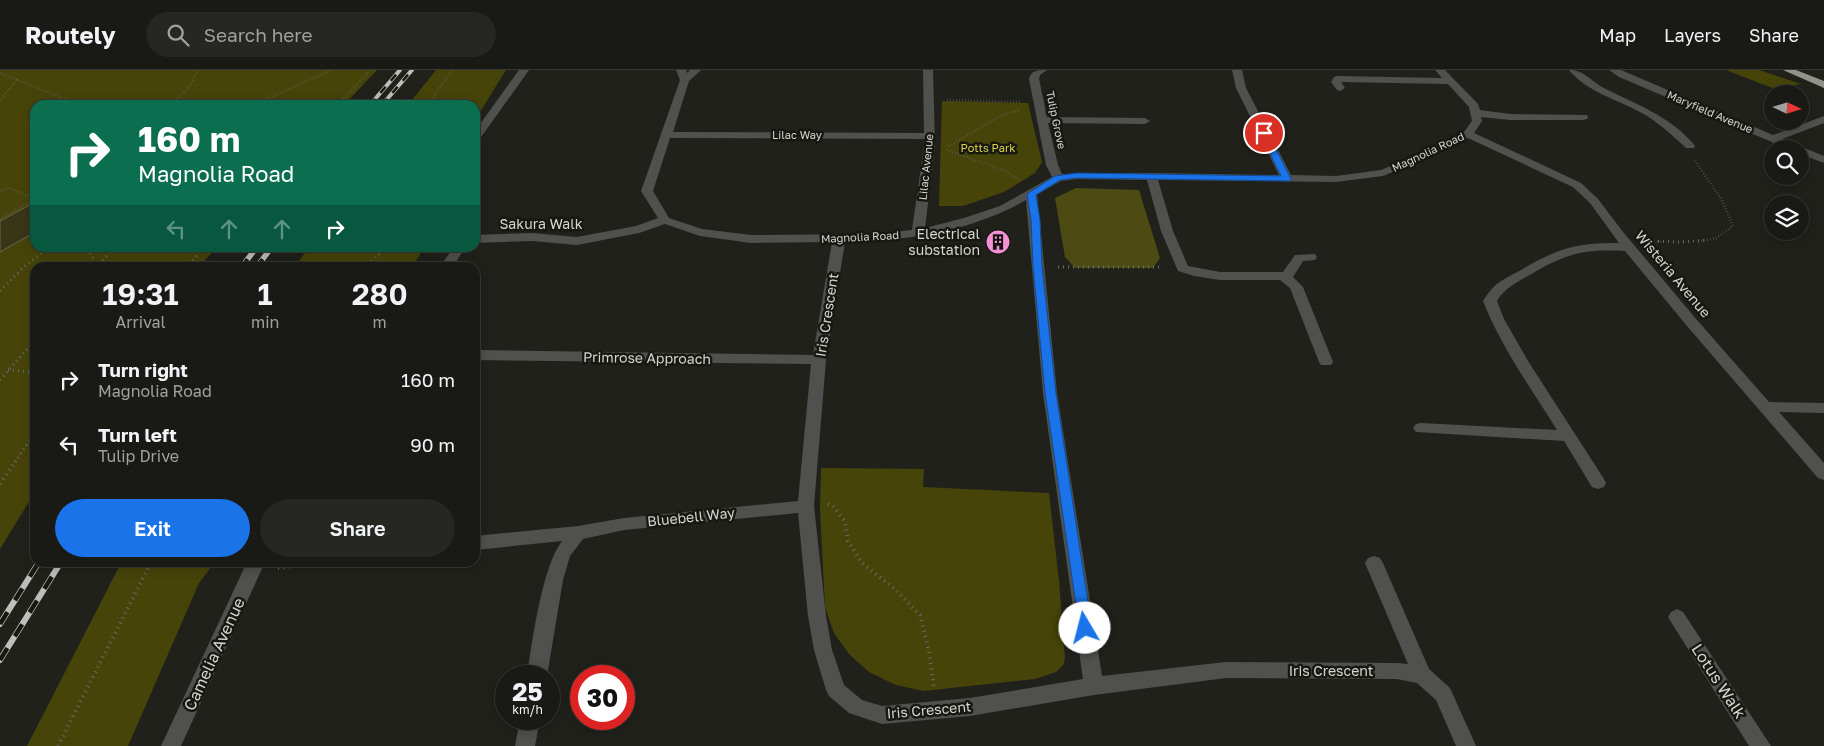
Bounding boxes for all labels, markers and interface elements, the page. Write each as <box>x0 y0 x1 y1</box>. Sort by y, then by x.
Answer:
search box <box>146 12 496 57</box>
text: Routely <box>25 20 116 49</box>
icon: search <box>164 21 192 49</box>
text: Search here <box>204 23 313 46</box>
text: Map <box>1599 24 1636 46</box>
text: Layers <box>1664 24 1721 46</box>
text: Share <box>1749 24 1799 46</box>
north arrow <box>1764 85 1809 130</box>
map controls <box>1764 85 1809 240</box>
street label: Maryfield Avenue <box>1665 88 1755 135</box>
street label: Tulip Grove <box>1044 90 1069 150</box>
pin <box>1243 112 1285 154</box>
text: 160 m <box>138 118 240 160</box>
icon: arrive <box>1250 119 1278 147</box>
icon: right <box>55 120 120 185</box>
street label: Lilac Way <box>772 128 822 141</box>
street label: Magnolia Road <box>1390 129 1466 174</box>
street label: Lilac Avenue <box>916 133 935 201</box>
button: search <box>1764 140 1809 185</box>
park label: Potts Park <box>961 141 1015 154</box>
text: Magnolia Road <box>138 160 294 187</box>
button: layers <box>1764 195 1809 240</box>
icon: left <box>162 215 190 243</box>
icon: ahead <box>215 215 243 243</box>
icon: ahead <box>268 215 296 243</box>
icon: right <box>321 215 349 243</box>
street label: Sakura Walk <box>499 215 583 232</box>
place label: Electrical substation <box>908 225 980 258</box>
street label: Wisteria Avenue <box>1632 227 1715 321</box>
street label: Magnolia Road <box>821 228 899 245</box>
building icon: Electrical substation <box>985 229 1011 255</box>
street label: Iris Crescent <box>811 272 842 358</box>
text: 19:31 <box>102 276 179 312</box>
text: 1 <box>258 276 273 312</box>
text: 280 <box>352 276 408 312</box>
text: Arrival <box>115 312 166 332</box>
text: min <box>251 312 279 332</box>
text: m <box>373 312 387 332</box>
street label: Primrose Approach <box>583 348 711 367</box>
text: Turn right <box>98 358 188 381</box>
icon: right <box>55 366 83 394</box>
text: 160 m <box>401 368 455 391</box>
text: Magnolia Road <box>98 381 212 401</box>
text: Turn left <box>98 423 177 446</box>
icon: left <box>55 431 83 459</box>
text: 90 m <box>410 433 455 456</box>
text: Tulip Drive <box>98 446 179 466</box>
button: Exit <box>55 499 250 557</box>
button: Share <box>260 499 455 557</box>
street label: Bluebell Way <box>646 503 736 530</box>
street label: Camelia Avenue <box>179 594 249 714</box>
position arrow <box>1058 601 1110 653</box>
street label: Lotus Walk <box>1687 640 1751 722</box>
street label: Iris Crescent <box>1289 662 1373 679</box>
speed limit sign: 30 <box>570 665 635 730</box>
text: 25 <box>512 676 543 707</box>
street label: Iris Crescent <box>886 697 972 722</box>
text: km/h <box>512 702 543 717</box>

